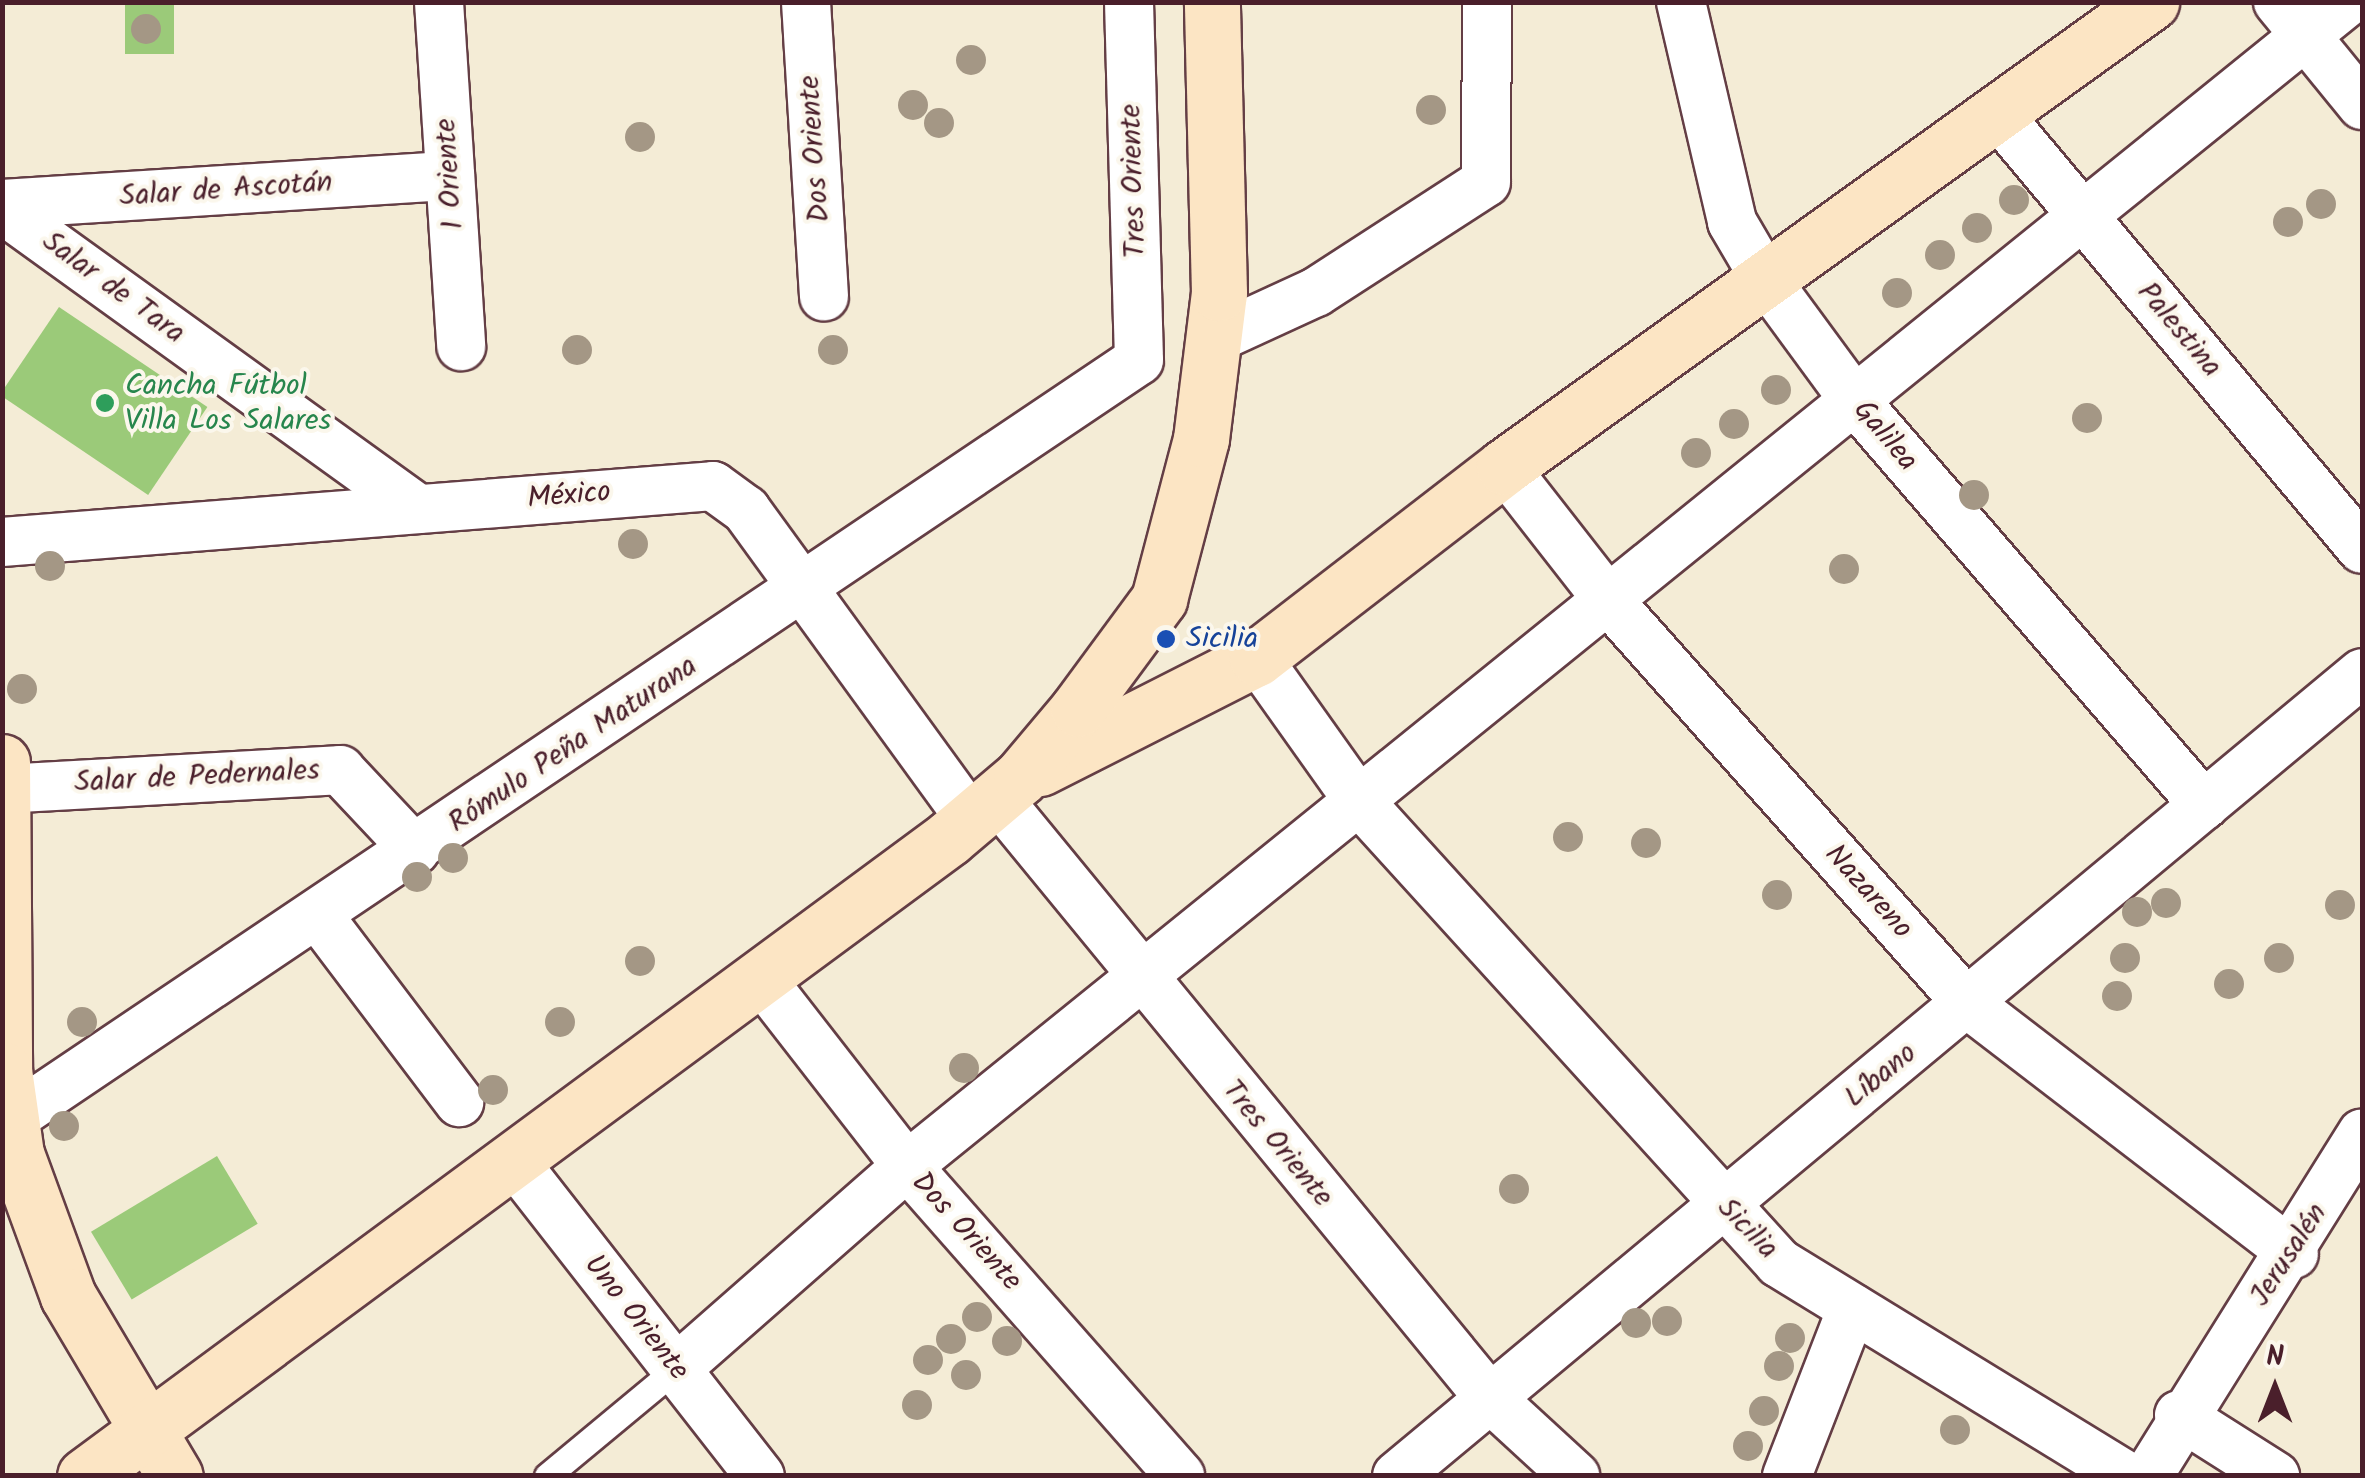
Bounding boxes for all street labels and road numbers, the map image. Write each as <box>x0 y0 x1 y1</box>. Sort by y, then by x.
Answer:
street label: Dos Oriente <box>792 74 838 224</box>
street label: Tres Oriente <box>1113 103 1155 259</box>
street label: 1 Oriente <box>428 117 472 231</box>
street label: Salar de Ascotán <box>118 165 334 215</box>
street label: Salar de Tara <box>34 224 192 352</box>
street label: Palestina <box>2129 275 2229 385</box>
street label: Galilea <box>1845 393 1925 479</box>
street label: México <box>526 474 612 518</box>
street label: Rómulo Peña Maturana <box>442 648 704 842</box>
street label: Salar de Pedernales <box>73 753 321 801</box>
street label: Nazareno <box>1816 837 1920 947</box>
street label: Líbano <box>1838 1036 1924 1116</box>
street label: Tres Oriente <box>1214 1073 1340 1215</box>
street label: Dos Oriente <box>903 1165 1029 1299</box>
street label: Sicilia <box>1709 1191 1785 1267</box>
street label: Jerusalén <box>2243 1197 2335 1313</box>
street label: Uno Oriente <box>576 1248 696 1388</box>

